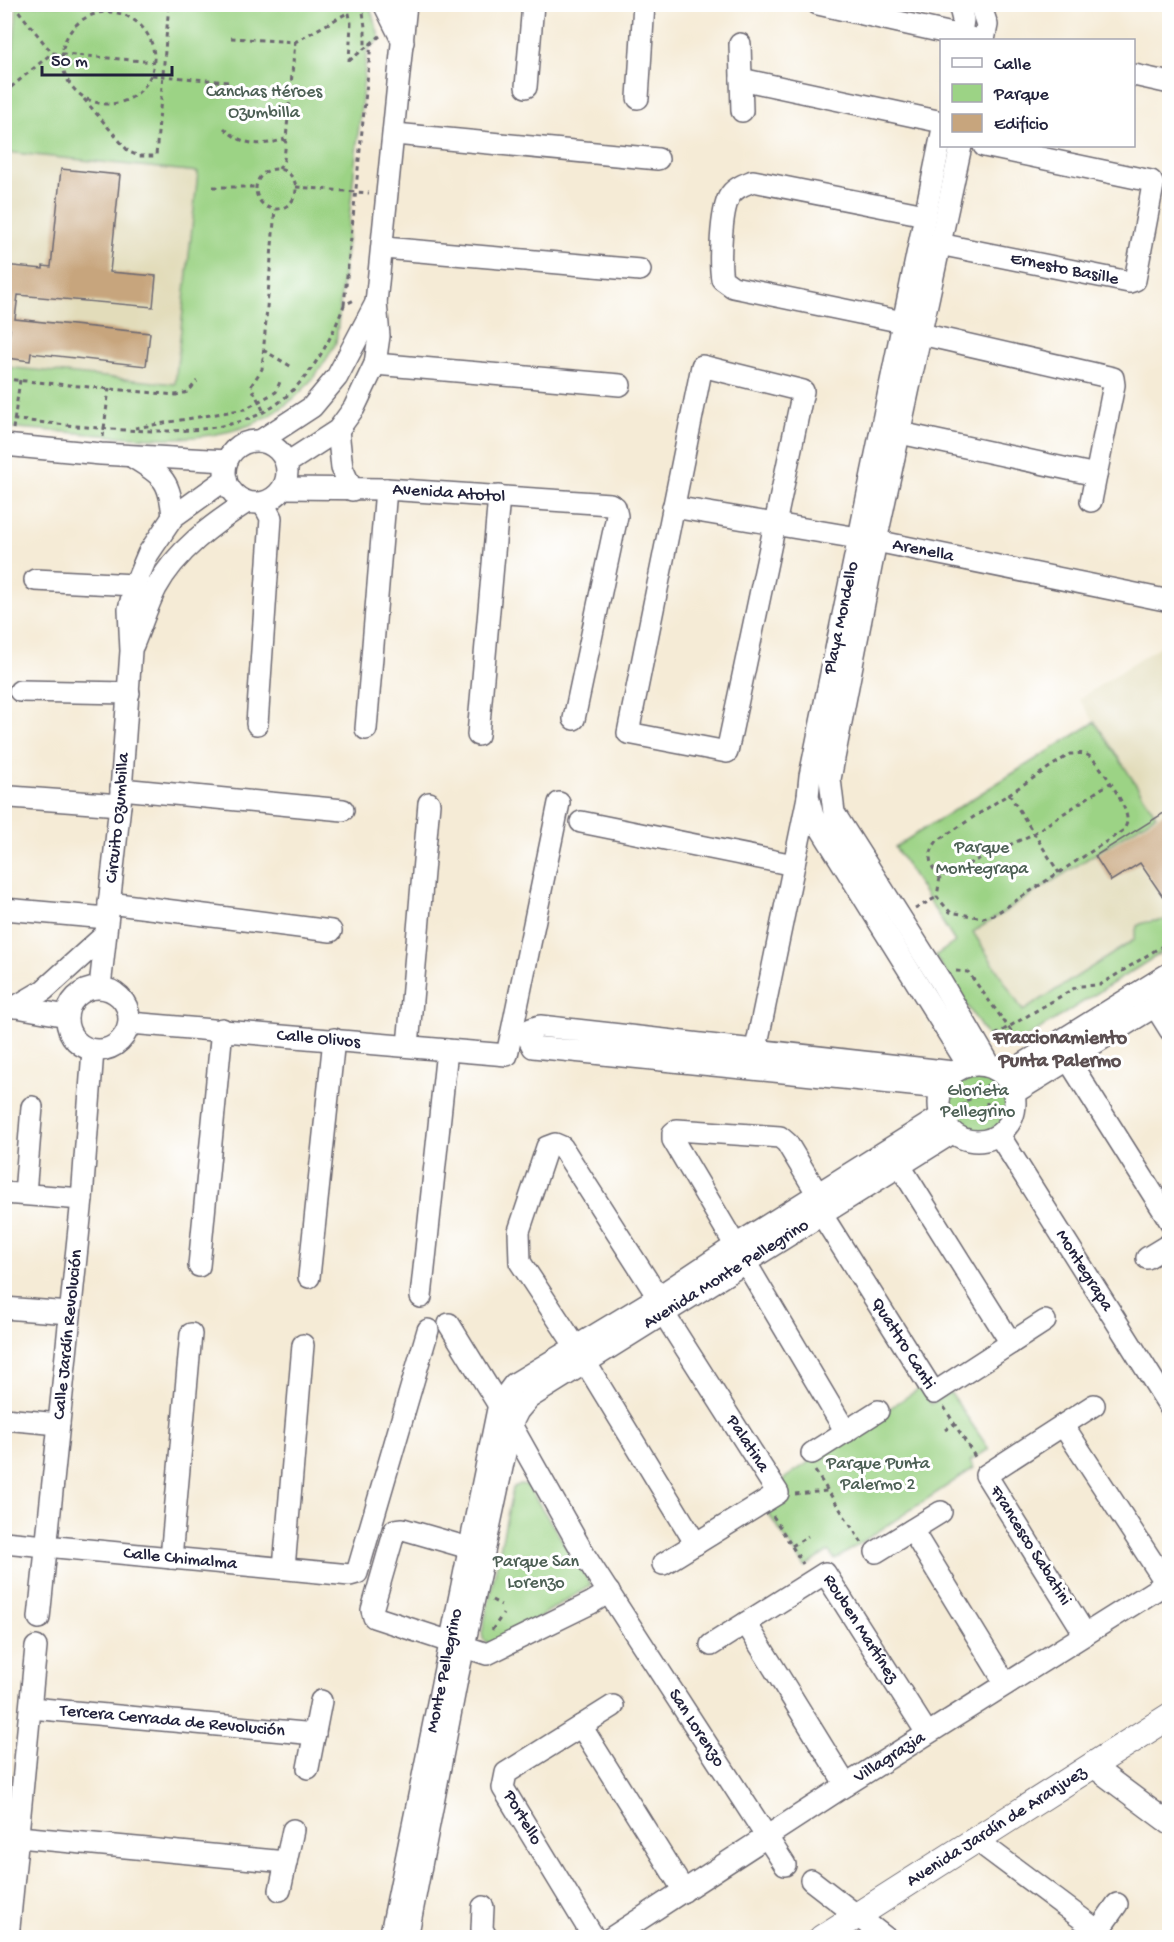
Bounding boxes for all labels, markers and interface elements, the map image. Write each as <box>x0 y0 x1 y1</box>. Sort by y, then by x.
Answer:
scale bar <box>42 39 172 77</box>
legend <box>940 39 1135 147</box>
text: 50 m <box>51 52 88 73</box>
text: Calle <box>994 55 1032 76</box>
park label: Canchas Héroes Ozumbilla <box>206 82 323 124</box>
text: Parque <box>993 85 1050 106</box>
text: Edificio <box>994 115 1048 136</box>
street label: Ernesto Basille <box>1009 248 1121 290</box>
street label: Avenida Atotol <box>392 479 506 507</box>
street label: Arenella <box>891 534 957 567</box>
street label: Playa Mondello <box>820 560 864 677</box>
street label: Circuito Ozumbilla <box>101 751 134 884</box>
park label: Parque Montegrapa <box>936 838 1029 880</box>
street label: Calle Olivos <box>276 1025 362 1053</box>
district label: Fraccionamiento Punta Palermo <box>992 1028 1128 1074</box>
park label: Glorieta Pellegrino <box>940 1081 1015 1123</box>
street label: Avenida Monte Pellegrino <box>640 1215 813 1334</box>
street label: Montegrapa <box>1051 1226 1118 1316</box>
street label: Calle Jardín Revolución <box>49 1248 87 1421</box>
street label: Quattro Canti <box>866 1294 940 1394</box>
street label: Palatina <box>720 1411 774 1477</box>
park label: Parque Punta Palermo 2 <box>825 1454 931 1496</box>
street label: Francesco Sabatini <box>984 1481 1075 1610</box>
street label: Calle Chimalma <box>122 1543 239 1575</box>
park label: Parque San Lorenzo <box>492 1552 579 1594</box>
street label: Rouben Martínez <box>818 1571 904 1688</box>
street label: Monte Pellegrino <box>422 1607 468 1734</box>
street label: San Lorenzo <box>664 1685 729 1771</box>
street label: Tercera Cerrada de Revolución <box>58 1700 286 1742</box>
street label: Villagrazia <box>849 1727 930 1788</box>
street label: Avenida Jardín de Aranjuez <box>903 1761 1091 1892</box>
street label: Portello <box>498 1786 546 1849</box>

